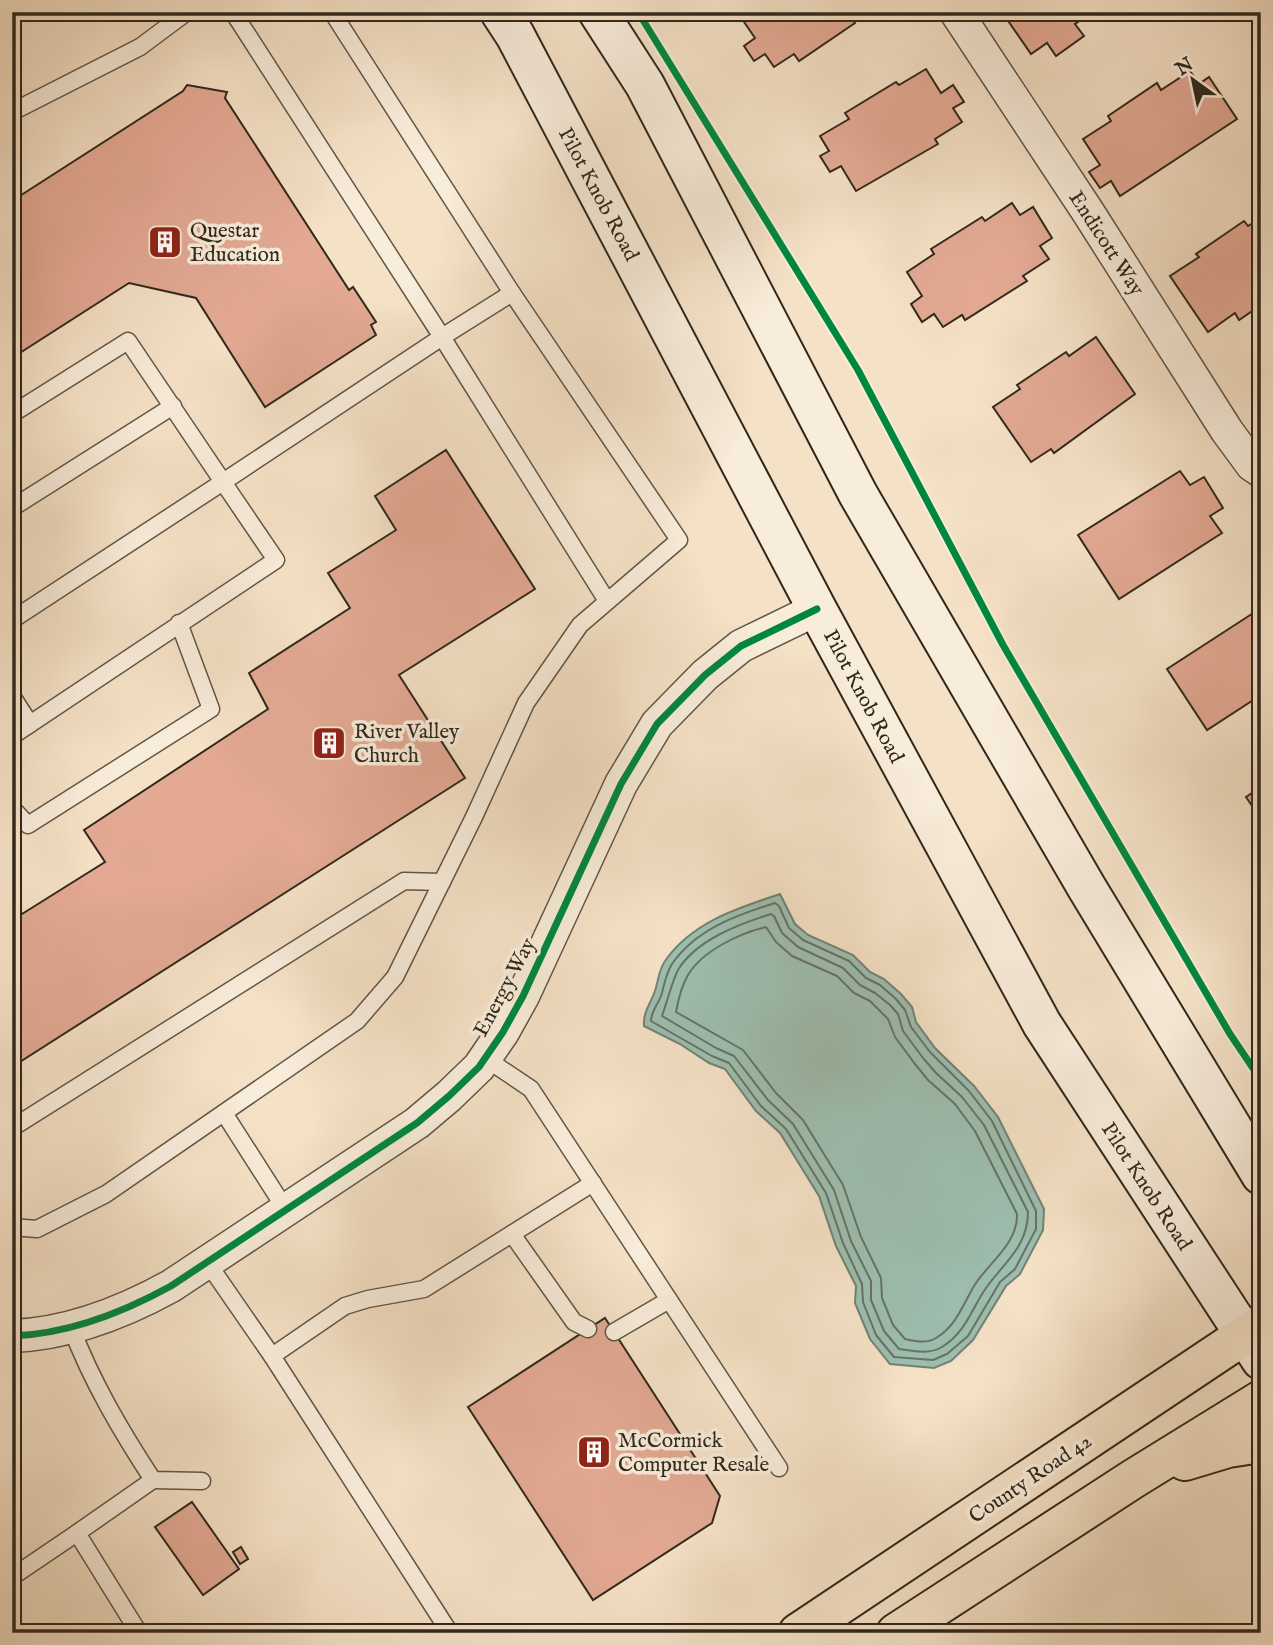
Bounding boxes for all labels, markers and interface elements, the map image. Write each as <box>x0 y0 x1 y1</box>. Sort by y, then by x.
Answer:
north arrow <box>1158 46 1228 116</box>
text: N <box>1171 53 1199 83</box>
street label: Pilot Knob Road <box>551 123 645 267</box>
street label: Endicott Way <box>1062 186 1150 302</box>
place label: Questar Education <box>190 218 280 269</box>
building icon: Questar Education <box>146 223 184 261</box>
street label: Pilot Knob Road <box>816 625 910 769</box>
place label: River Valley Church <box>354 719 460 770</box>
building icon: River Valley Church <box>310 724 348 762</box>
street label: Energy Way <box>468 933 543 1042</box>
street label: Pilot Knob Road <box>1094 1118 1198 1257</box>
place label: McCormick Computer Resale <box>618 1428 769 1479</box>
street label: County Road 42 <box>964 1428 1098 1530</box>
building icon: McCormick Computer Resale <box>575 1433 613 1471</box>

